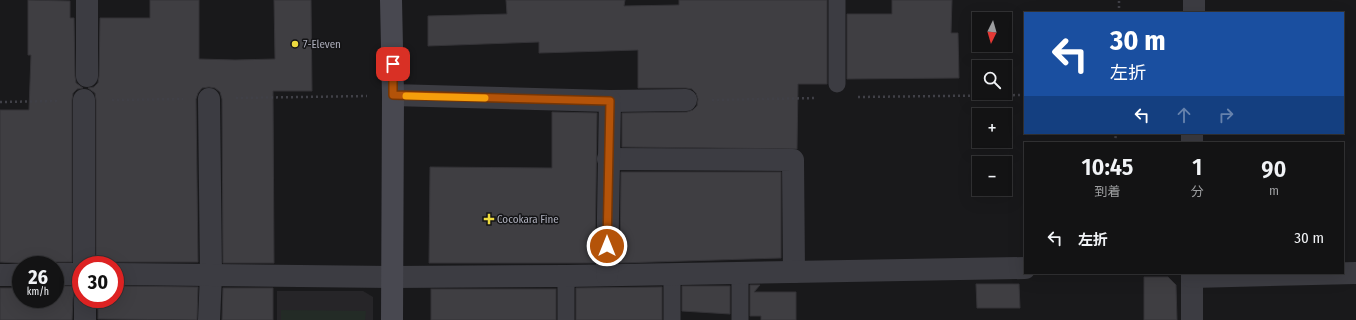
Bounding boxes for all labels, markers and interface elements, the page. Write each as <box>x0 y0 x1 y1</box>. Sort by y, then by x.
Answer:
north arrow <box>972 12 1012 52</box>
map controls <box>972 12 1012 196</box>
text: 30 m <box>1110 24 1166 57</box>
icon: left <box>1044 28 1096 80</box>
place label: 7-Eleven <box>303 38 341 51</box>
marker: 7-Eleven <box>290 39 300 49</box>
pin <box>376 47 410 81</box>
icon: arrive <box>382 53 404 75</box>
button: search <box>972 60 1012 100</box>
text: 左折 <box>1110 62 1146 84</box>
icon: left <box>1131 104 1153 126</box>
icon: ahead <box>1173 104 1195 126</box>
icon: right <box>1215 104 1237 126</box>
button: + <box>972 108 1012 148</box>
text: 10:45 <box>1082 153 1133 181</box>
text: 1 <box>1192 153 1202 181</box>
text: 90 <box>1261 155 1286 183</box>
button: − <box>972 156 1012 196</box>
text: m <box>1269 183 1279 198</box>
text: 到着 <box>1094 184 1120 199</box>
text: 分 <box>1191 184 1204 199</box>
place label: Cocokara Fine <box>497 213 559 226</box>
marker: Cocokara Fine <box>484 214 494 224</box>
position arrow <box>586 225 628 267</box>
icon: left <box>1044 227 1066 249</box>
text: 30 m <box>1294 229 1324 247</box>
text: 左折 <box>1078 231 1108 249</box>
speed limit sign: 30 <box>72 256 124 308</box>
text: 26 <box>28 265 48 289</box>
text: km/h <box>27 286 49 298</box>

